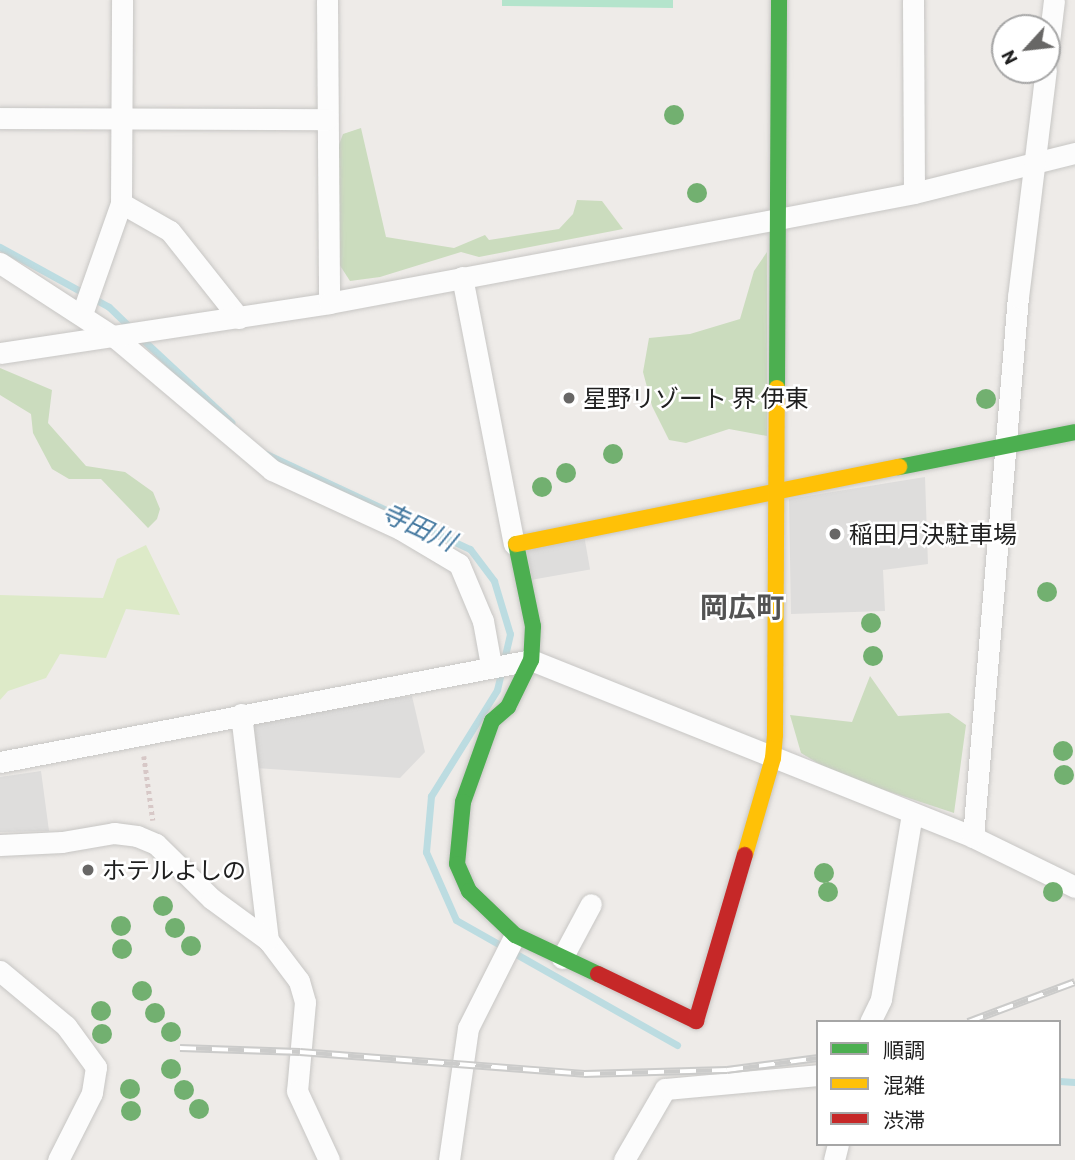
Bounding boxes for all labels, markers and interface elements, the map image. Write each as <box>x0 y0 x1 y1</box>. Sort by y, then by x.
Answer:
north arrow <box>991 14 1061 84</box>
text: N <box>996 47 1022 69</box>
place label: 星野リゾート 界 伊東 <box>583 384 809 412</box>
marker: 星野リゾート 界 伊東 <box>561 390 577 406</box>
water label: 寺田川 <box>377 495 461 557</box>
place label: 稲田月決駐車場 <box>849 520 1017 548</box>
marker: 稲田月決駐車場 <box>827 526 843 542</box>
district label: 岡広町 <box>700 589 784 623</box>
place label: ホテルよしの <box>102 856 246 884</box>
marker: ホテルよしの <box>80 862 96 878</box>
legend <box>816 1020 1061 1146</box>
text: 順調 <box>883 1037 925 1062</box>
text: 混雑 <box>883 1072 925 1097</box>
text: 渋滞 <box>883 1107 925 1132</box>

